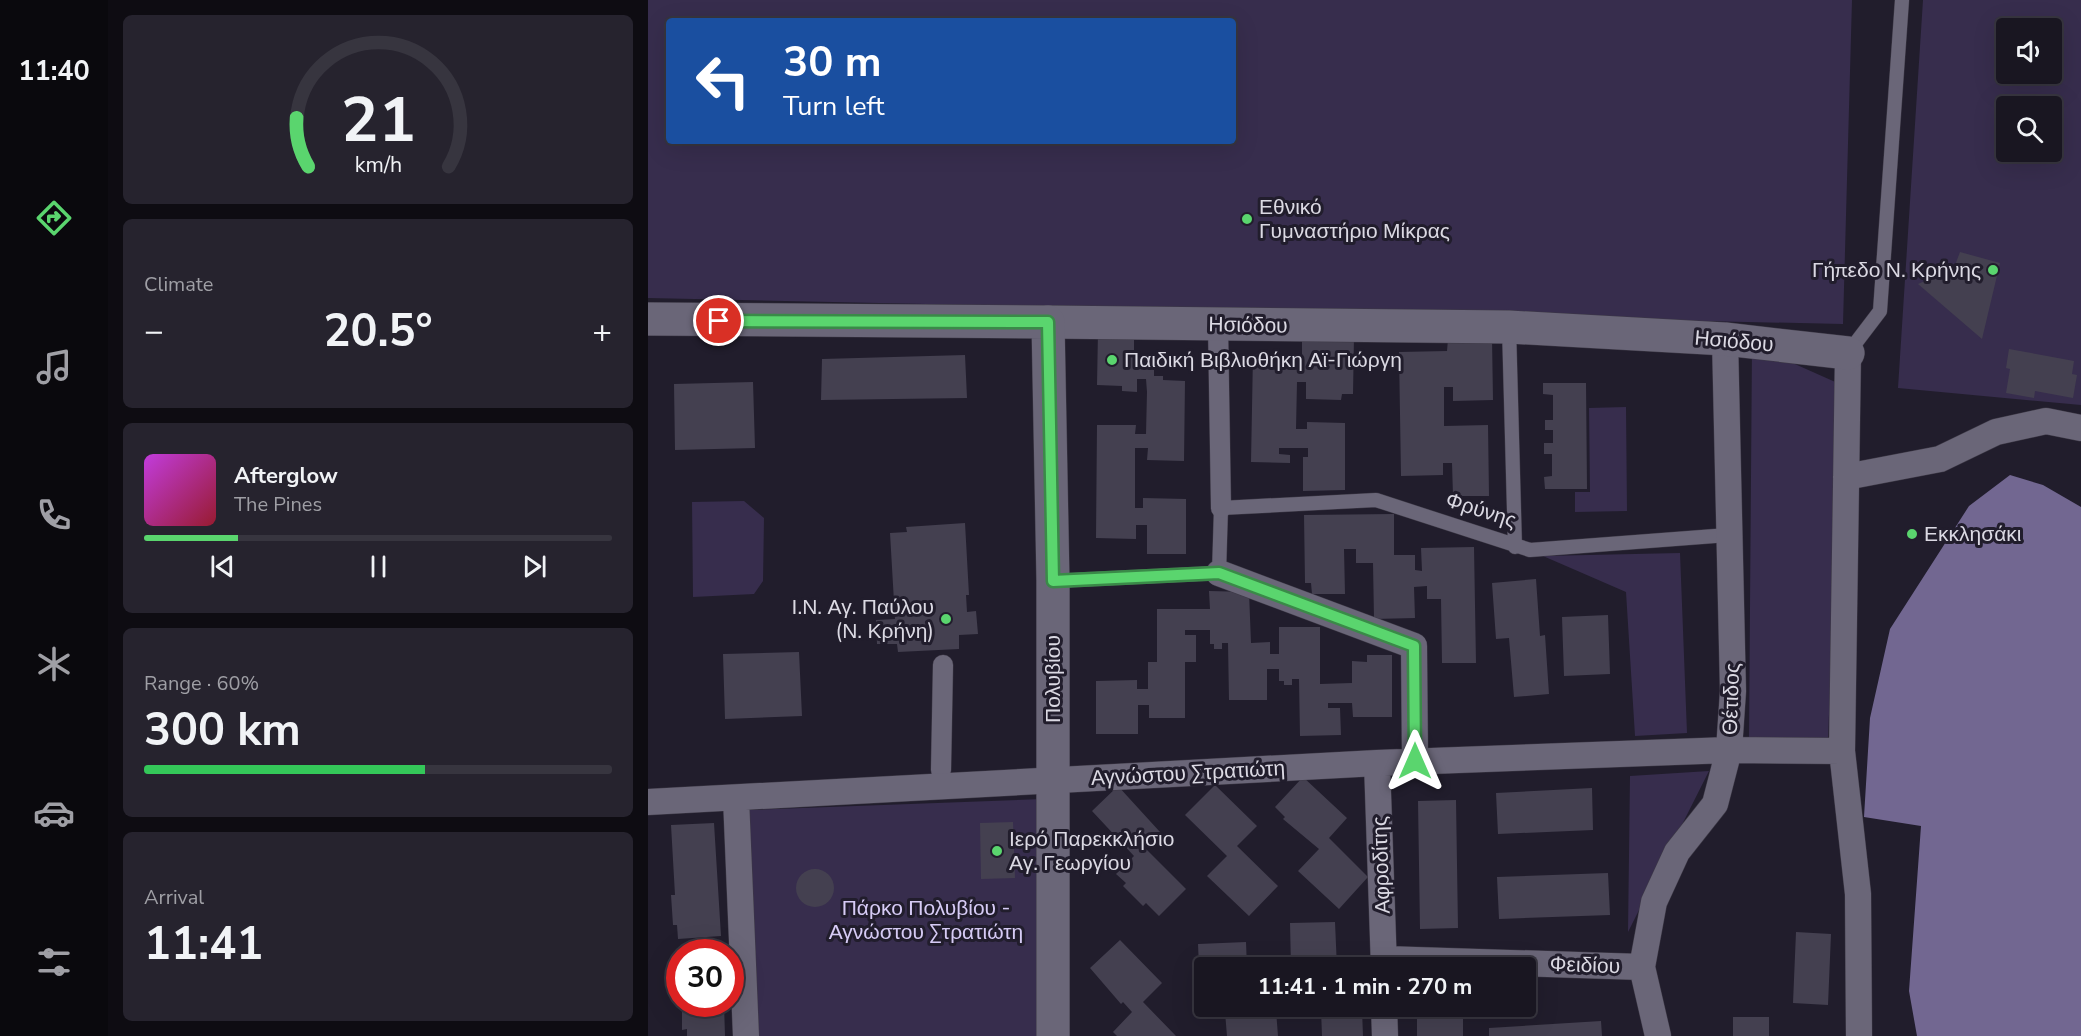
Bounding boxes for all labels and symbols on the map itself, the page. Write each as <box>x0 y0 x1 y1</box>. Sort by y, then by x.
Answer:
place label: Εθνικό Γυμναστήριο Μίκρας <box>1259 193 1450 245</box>
marker: Εθνικό Γυμναστήριο Μίκρας <box>1240 212 1254 226</box>
place label: Γήπεδο Ν. Κρήνης <box>1812 256 1981 284</box>
marker: Γήπεδο Ν. Κρήνης <box>1986 263 2000 277</box>
pin <box>693 295 744 346</box>
street label: Ησιόδου <box>1208 310 1288 340</box>
street label: Ησιόδου <box>1693 324 1775 358</box>
place label: Παιδική Βιβλιοθήκη Αϊ-Γιώργη <box>1124 346 1402 374</box>
marker: Παιδική Βιβλιοθήκη Αϊ-Γιώργη <box>1105 353 1119 367</box>
street label: Φρύνης <box>1442 485 1520 535</box>
place label: Εκκλησάκι <box>1924 520 2022 548</box>
marker: Εκκλησάκι <box>1905 527 1919 541</box>
place label: Ι.Ν. Αγ. Παύλου (Ν. Κρήνη) <box>792 593 934 645</box>
marker: Ι.Ν. Αγ. Παύλου (Ν. Κρήνη) <box>939 612 953 626</box>
street label: Πολυβίου <box>1039 635 1067 723</box>
street label: Θέτιδος <box>1716 662 1746 736</box>
position arrow <box>1383 729 1447 793</box>
street label: Αγνώστου Στρατιώτη <box>1090 754 1286 792</box>
street label: Αφροδίτης <box>1365 816 1397 914</box>
place label: Ιερό Παρεκκλήσιο Αγ. Γεωργίου <box>1009 825 1174 877</box>
marker: Ιερό Παρεκκλήσιο Αγ. Γεωργίου <box>990 844 1004 858</box>
park label: Πάρκο Πολυβίου - Αγνώστου Στρατιώτη <box>829 894 1023 946</box>
speed limit sign: 30 <box>666 939 744 1017</box>
street label: Φειδίου <box>1549 950 1621 980</box>

